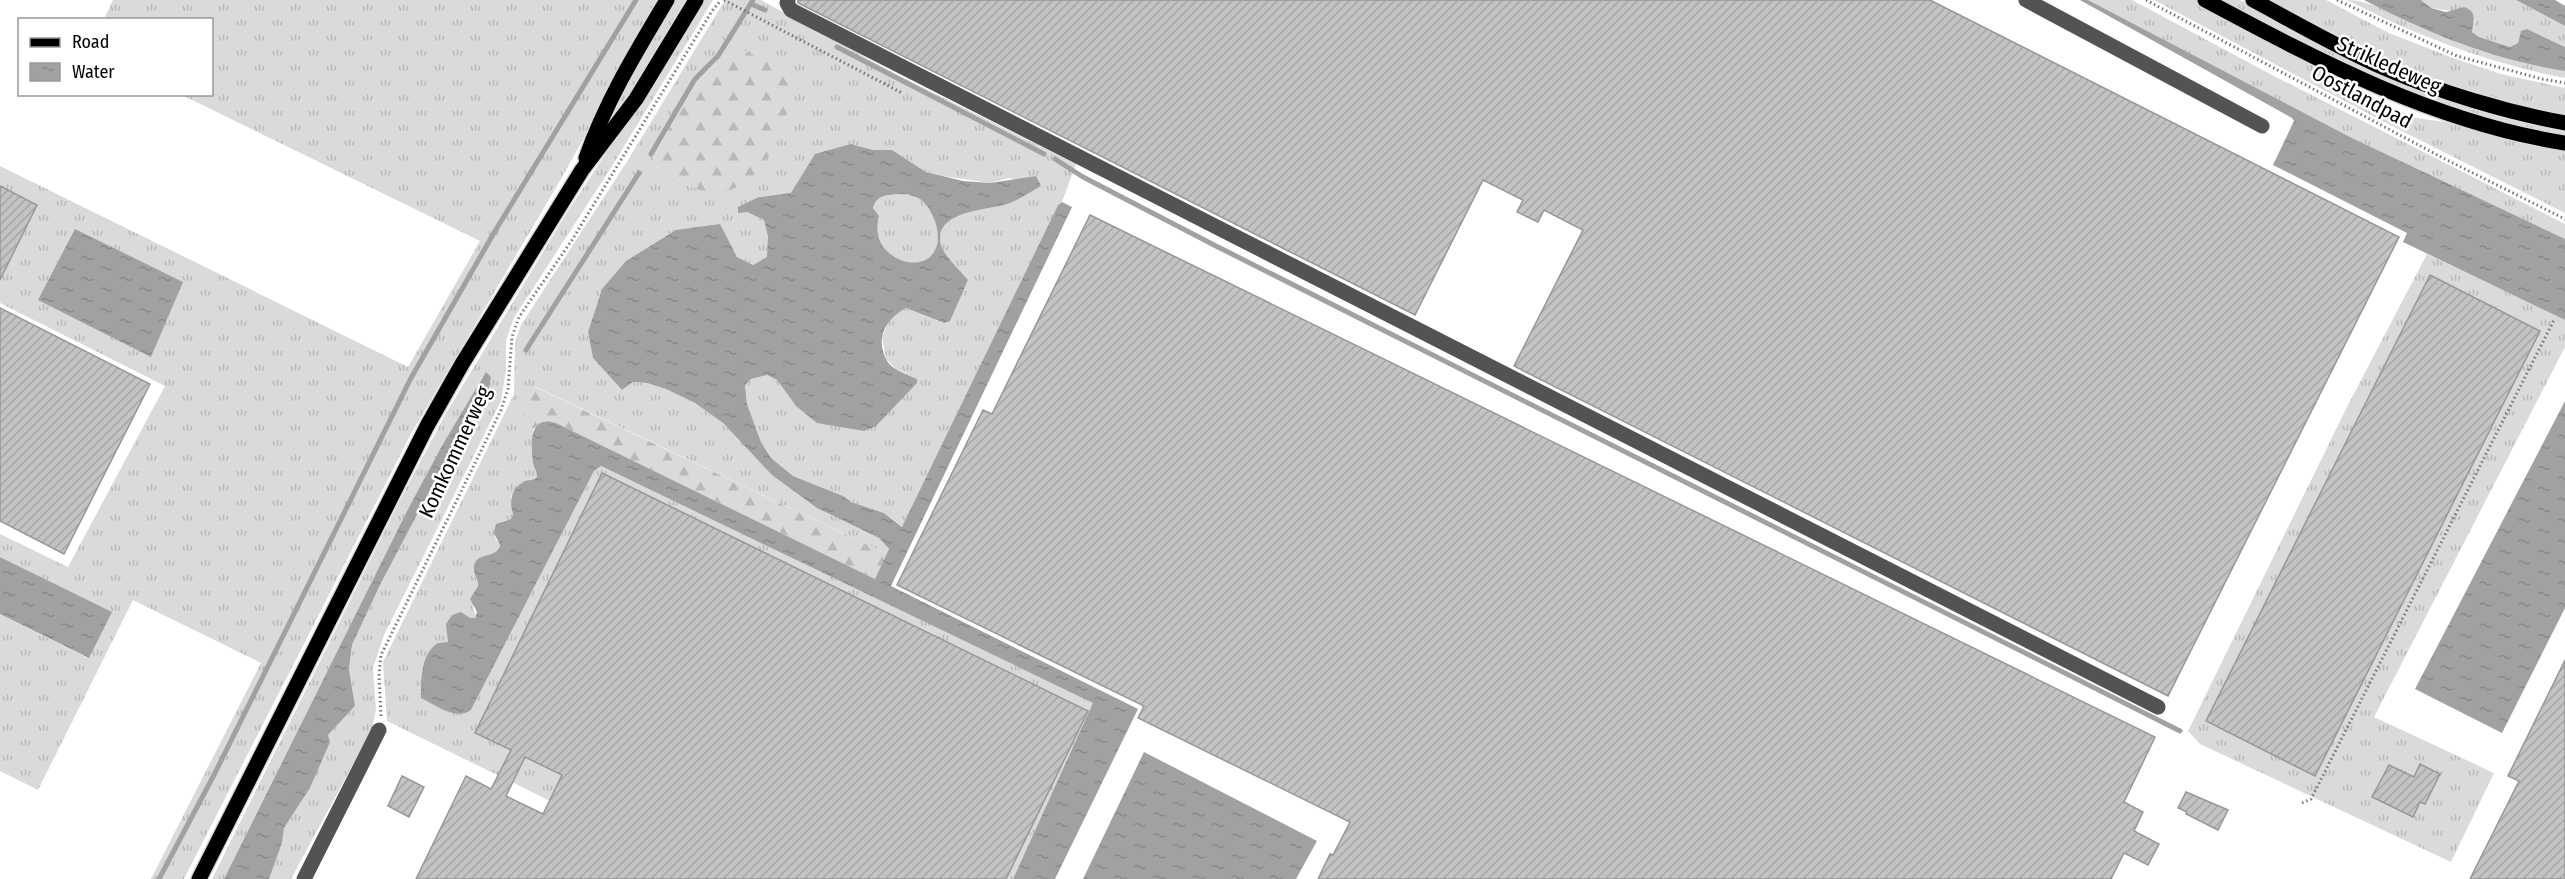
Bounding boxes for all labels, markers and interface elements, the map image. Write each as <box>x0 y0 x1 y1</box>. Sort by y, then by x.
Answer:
legend <box>18 18 213 96</box>
text: Road <box>72 31 109 53</box>
street label: Strikledeweg <box>2333 31 2445 100</box>
street label: Oostlandpad <box>2307 60 2417 134</box>
text: Water <box>72 61 115 83</box>
street label: Komkommerweg <box>413 382 497 522</box>

